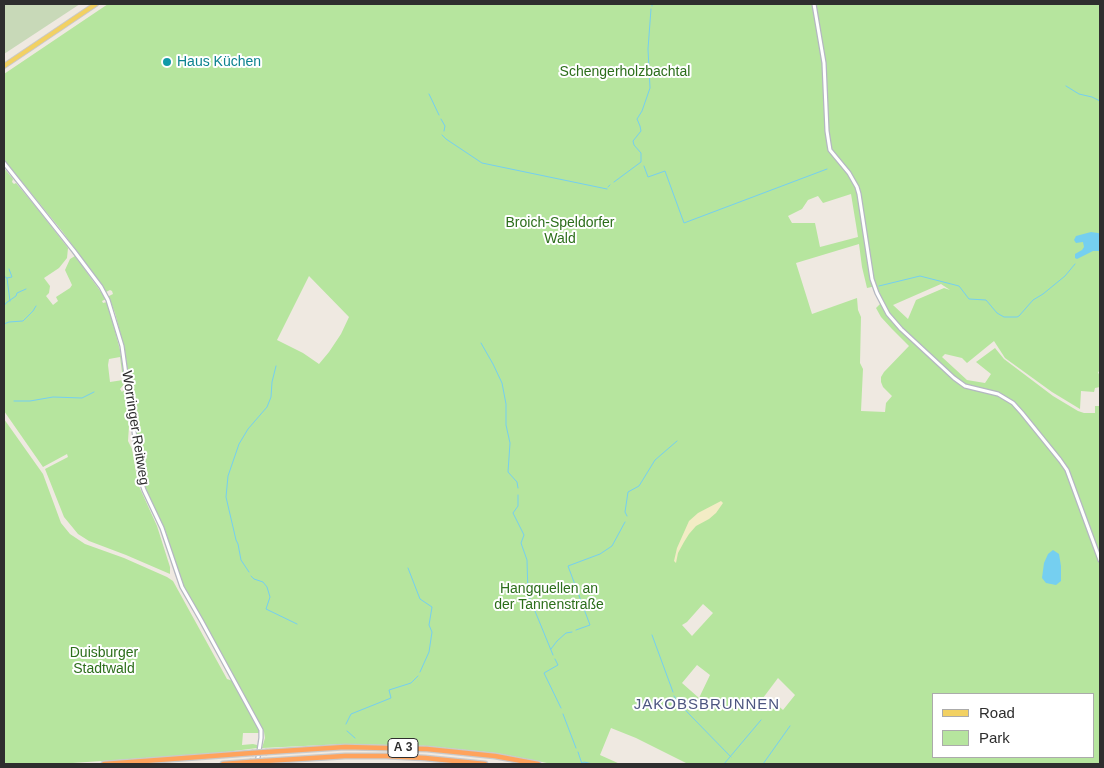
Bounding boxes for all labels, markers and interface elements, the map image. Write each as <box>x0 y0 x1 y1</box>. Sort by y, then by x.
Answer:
place label: Haus Küchen <box>177 54 261 70</box>
marker: Haus Küchen <box>161 56 173 68</box>
park label: Schengerholzbachtal <box>560 64 690 80</box>
park label: Broich-Speldorfer Wald <box>506 215 614 248</box>
street label: Worringer Reitweg <box>118 370 152 486</box>
park label: Hangquellen an der Tannenstraße <box>494 581 604 614</box>
park label: Duisburger Stadtwald <box>70 645 138 678</box>
legend <box>932 693 1094 758</box>
district label: JAKOBSBRUNNEN <box>632 696 782 714</box>
text: Road <box>979 704 1015 721</box>
text: Park <box>979 729 1010 746</box>
road number: A 3 <box>388 738 418 758</box>

